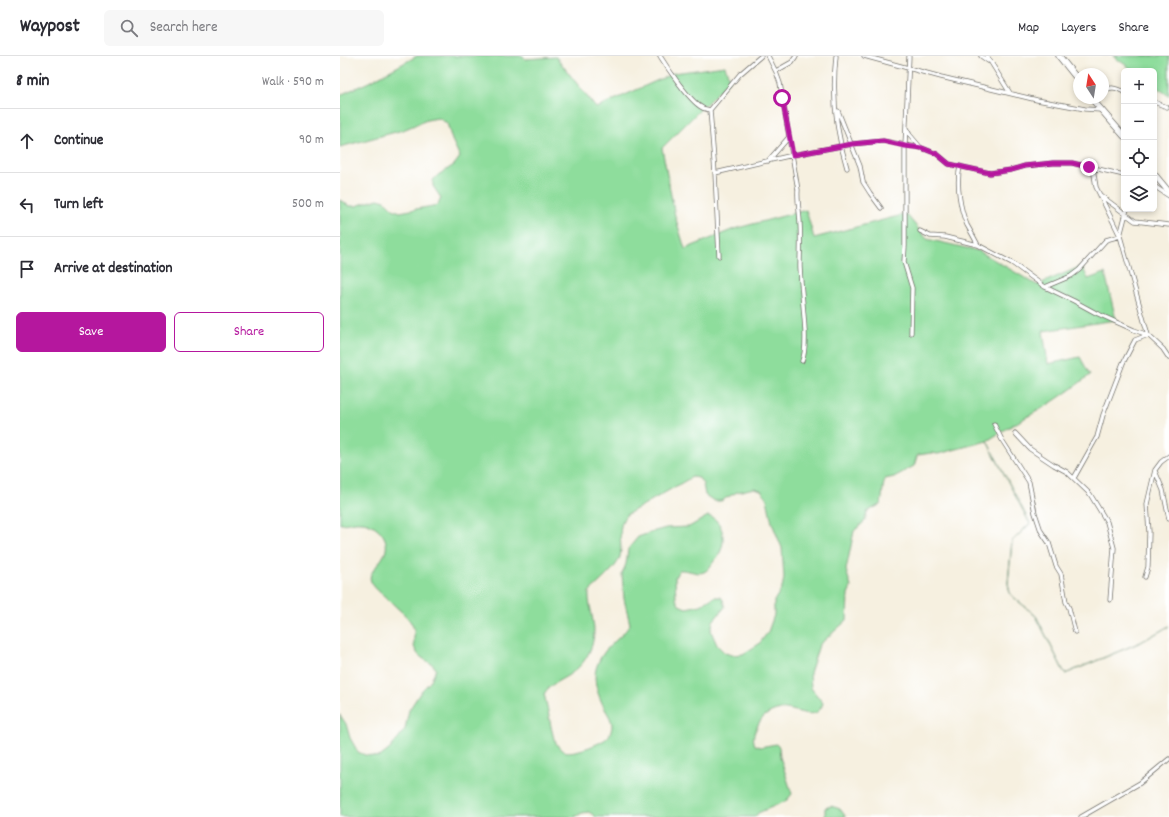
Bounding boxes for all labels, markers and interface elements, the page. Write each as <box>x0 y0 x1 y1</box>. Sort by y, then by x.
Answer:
search box <box>104 10 384 46</box>
text: Waypost <box>20 14 80 41</box>
icon: search <box>118 17 140 39</box>
text: Search here <box>150 17 218 39</box>
text: Map <box>1018 18 1039 38</box>
text: Layers <box>1061 18 1096 38</box>
text: Share <box>1118 18 1149 38</box>
north arrow <box>1073 68 1109 104</box>
map controls <box>1121 68 1157 212</box>
button: + <box>1121 68 1157 104</box>
text: 8 min <box>16 70 49 94</box>
text: Walk · 590 m <box>262 73 324 92</box>
route start <box>773 89 791 107</box>
button: − <box>1121 104 1157 140</box>
icon: ahead <box>16 130 38 152</box>
text: Continue <box>54 130 103 152</box>
text: 90 m <box>299 131 324 150</box>
button: locate <box>1121 140 1157 176</box>
route end <box>1080 158 1098 176</box>
button: layers <box>1121 176 1157 212</box>
icon: left <box>16 194 38 216</box>
text: Turn left <box>54 194 103 216</box>
text: 500 m <box>292 195 324 214</box>
icon: arrive <box>16 258 38 280</box>
text: Arrive at destination <box>54 258 172 280</box>
button: Save <box>16 312 166 352</box>
button: Share <box>174 312 324 352</box>

